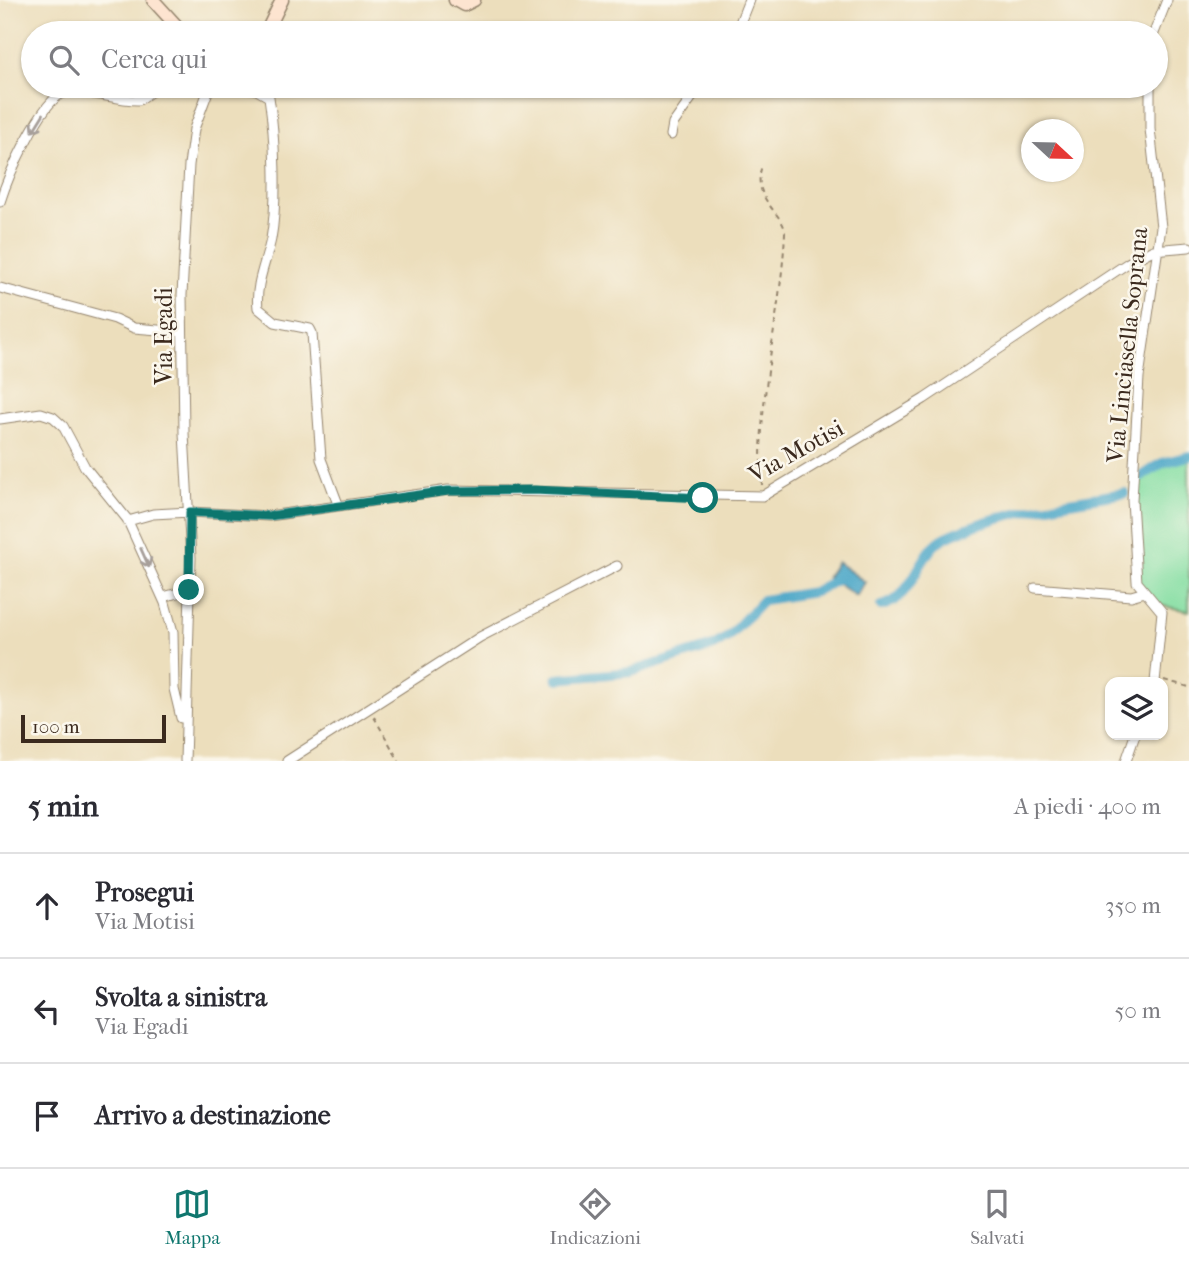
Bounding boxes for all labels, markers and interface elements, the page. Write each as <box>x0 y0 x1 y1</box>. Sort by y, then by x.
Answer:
search box <box>21 21 1168 98</box>
icon: search <box>45 41 83 79</box>
text: Cerca qui <box>101 44 207 75</box>
one-way arrow <box>31 112 45 132</box>
north arrow <box>1021 119 1084 182</box>
street label: Via Linciasella Soprana <box>1101 225 1153 465</box>
street label: Via Egadi <box>150 287 178 386</box>
street label: Via Motisi <box>743 413 848 489</box>
route start <box>687 482 718 513</box>
one-way arrow <box>139 547 152 568</box>
route end <box>173 574 204 605</box>
map controls <box>1105 677 1168 740</box>
button: layers <box>1105 677 1168 740</box>
scale bar <box>21 712 166 744</box>
text: 100 m <box>32 716 80 738</box>
text: 5 min <box>28 789 99 824</box>
text: A piedi · 400 m <box>1014 793 1161 820</box>
text: Prosegui <box>95 877 194 908</box>
icon: ahead <box>28 887 66 925</box>
text: 350 m <box>1105 892 1161 919</box>
text: Via Motisi <box>95 908 195 935</box>
text: Svolta a sinistra <box>95 982 267 1013</box>
icon: left <box>28 992 66 1030</box>
text: 50 m <box>1114 997 1161 1024</box>
text: Via Egadi <box>95 1013 189 1040</box>
icon: arrive <box>28 1097 66 1135</box>
text: Arrivo a destinazione <box>95 1100 331 1131</box>
tab: Mappa <box>165 1185 220 1249</box>
tab: Indicazioni <box>550 1185 641 1249</box>
tab: Salvati <box>970 1185 1024 1249</box>

